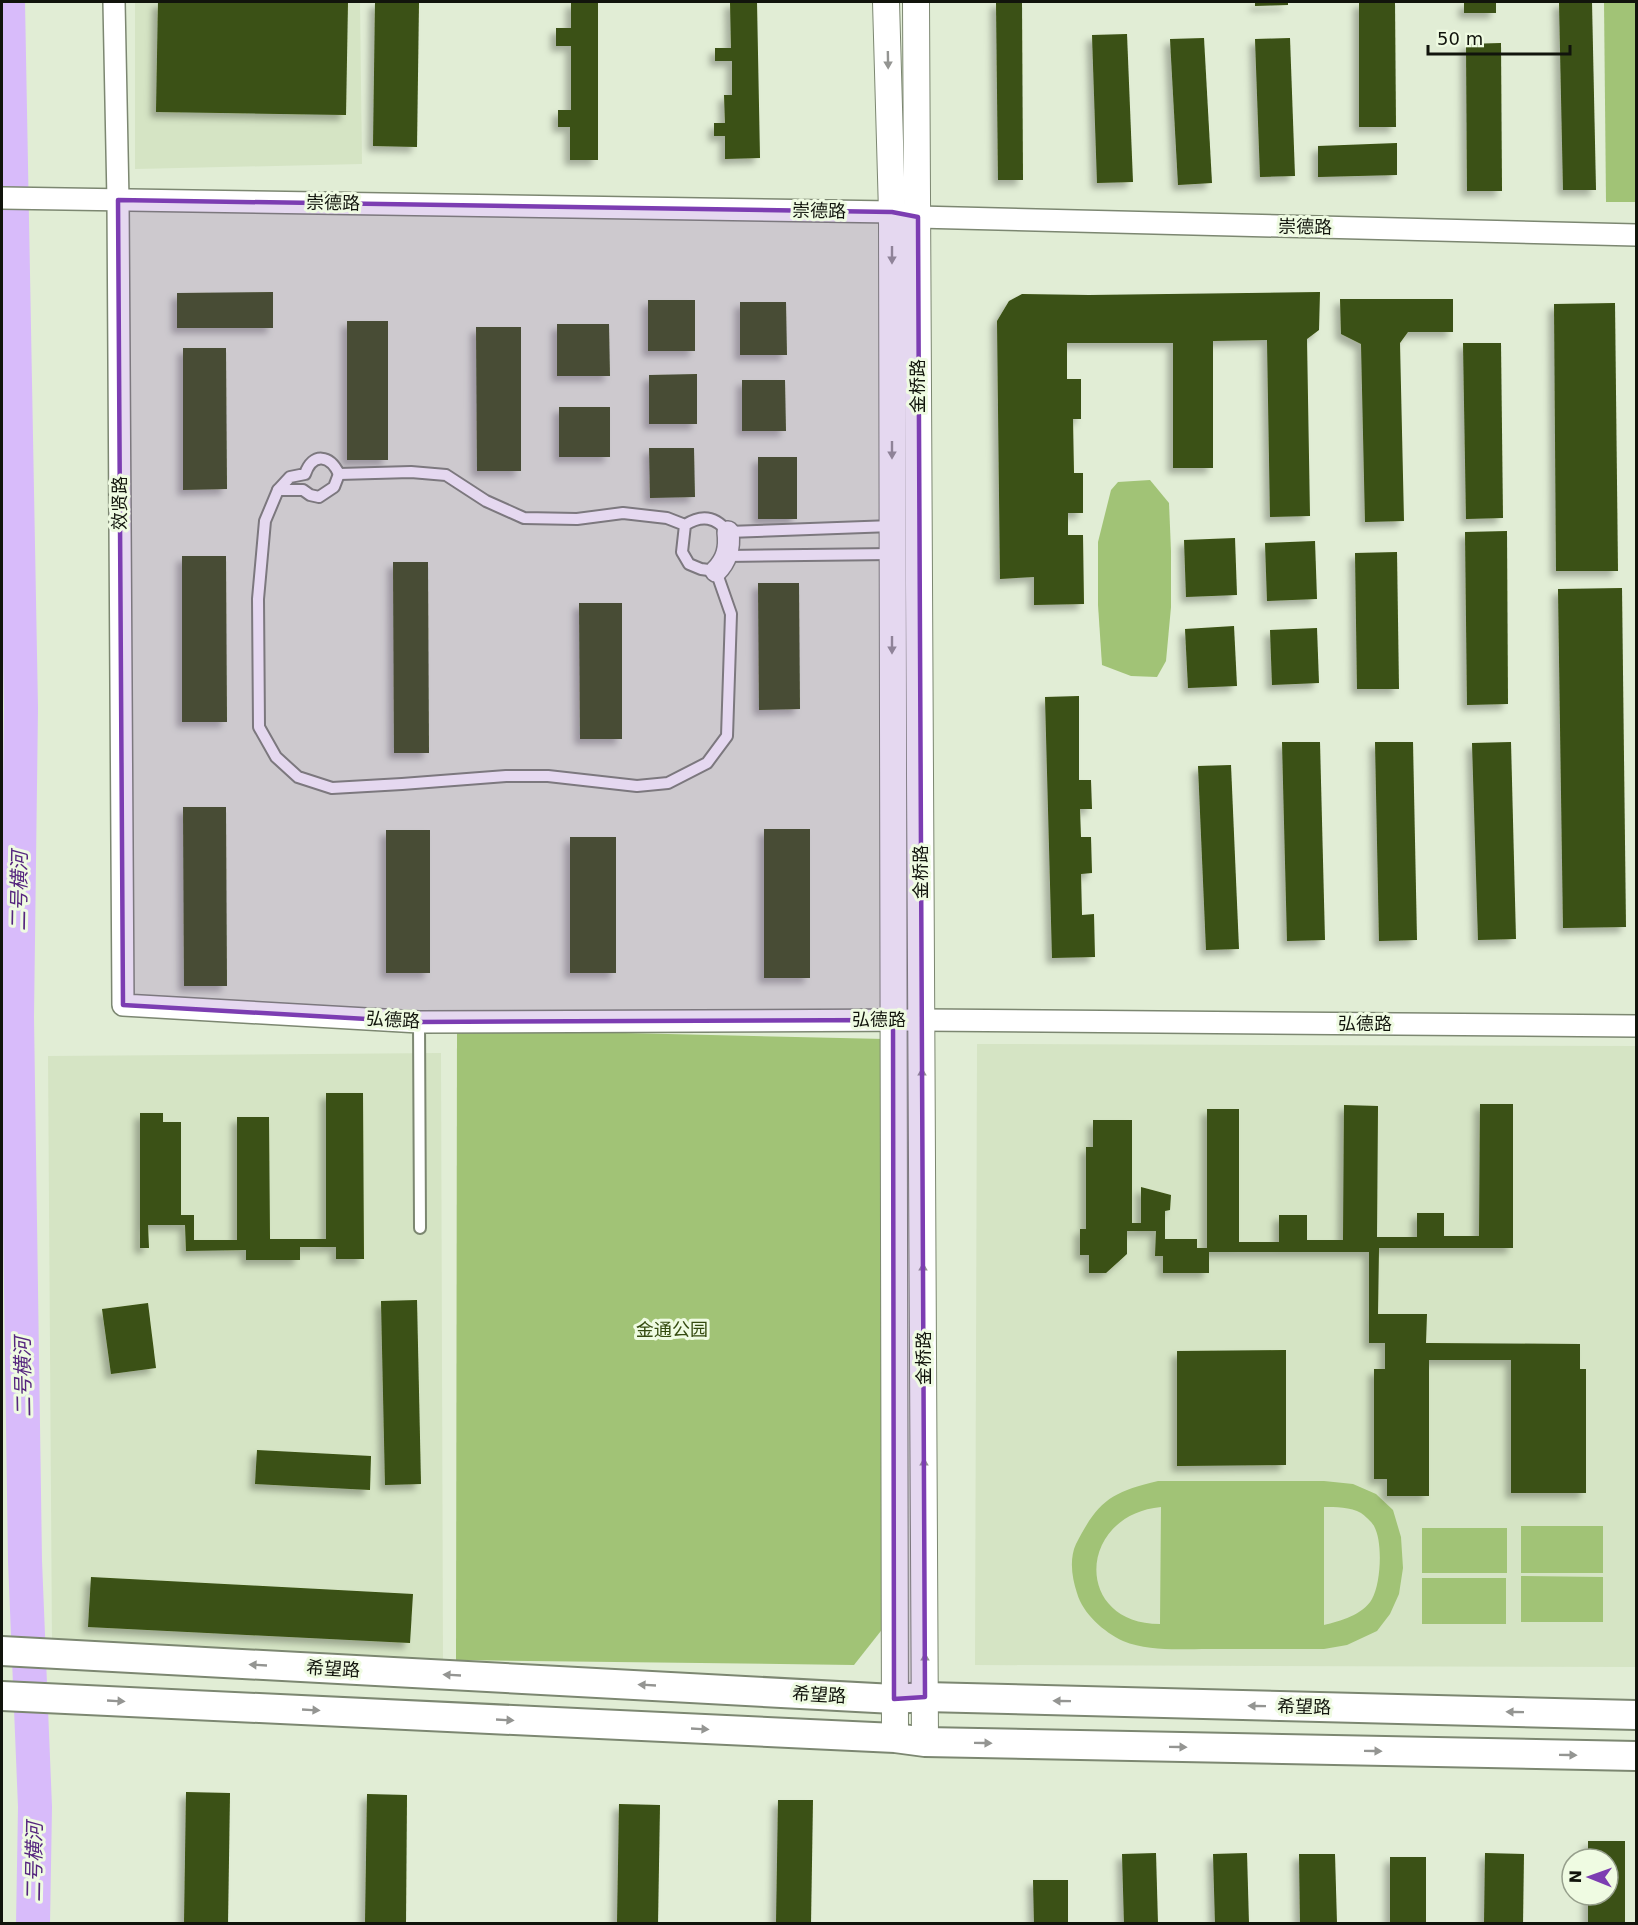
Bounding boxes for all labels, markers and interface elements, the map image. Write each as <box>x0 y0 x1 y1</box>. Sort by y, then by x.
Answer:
scale bar <box>1428 18 1570 56</box>
text: 50 m <box>1437 28 1483 49</box>
one-way arrow <box>883 50 893 69</box>
street label: 崇德路 <box>306 192 360 213</box>
street label: 崇德路 <box>792 200 846 221</box>
street label: 崇德路 <box>1278 216 1332 237</box>
one-way arrow <box>887 245 897 264</box>
street label: 金桥路 <box>907 359 928 413</box>
one-way arrow <box>887 440 897 459</box>
street label: 效贤路 <box>109 476 130 530</box>
one-way arrow <box>887 635 897 654</box>
street label: 金桥路 <box>910 845 931 899</box>
water label: 二号横河 <box>6 847 32 931</box>
street label: 弘德路 <box>366 1008 421 1031</box>
street label: 弘德路 <box>852 1009 906 1030</box>
street label: 弘德路 <box>1338 1013 1392 1034</box>
one-way arrow <box>917 1068 927 1087</box>
one-way arrow <box>918 1263 928 1282</box>
park label: 金通公园 <box>636 1319 708 1340</box>
street label: 金桥路 <box>913 1331 934 1385</box>
water label: 二号横河 <box>10 1333 36 1417</box>
one-way arrow <box>919 1458 929 1477</box>
one-way arrow <box>920 1653 930 1672</box>
street label: 希望路 <box>306 1657 361 1680</box>
one-way arrow <box>248 1660 267 1669</box>
one-way arrow <box>443 1670 462 1680</box>
one-way arrow <box>638 1681 657 1690</box>
street label: 希望路 <box>792 1683 847 1706</box>
one-way arrow <box>106 1696 125 1705</box>
one-way arrow <box>1053 1696 1072 1705</box>
street label: 希望路 <box>1277 1696 1331 1717</box>
one-way arrow <box>1248 1701 1267 1710</box>
one-way arrow <box>301 1706 320 1715</box>
one-way arrow <box>1506 1708 1525 1717</box>
one-way arrow <box>496 1715 515 1724</box>
one-way arrow <box>691 1724 710 1733</box>
one-way arrow <box>974 1738 993 1748</box>
one-way arrow <box>1169 1742 1188 1752</box>
one-way arrow <box>1364 1746 1383 1756</box>
one-way arrow <box>1558 1750 1577 1760</box>
water label: 二号横河 <box>21 1818 47 1902</box>
north arrow <box>1560 1847 1620 1907</box>
text: N <box>1566 1870 1585 1884</box>

